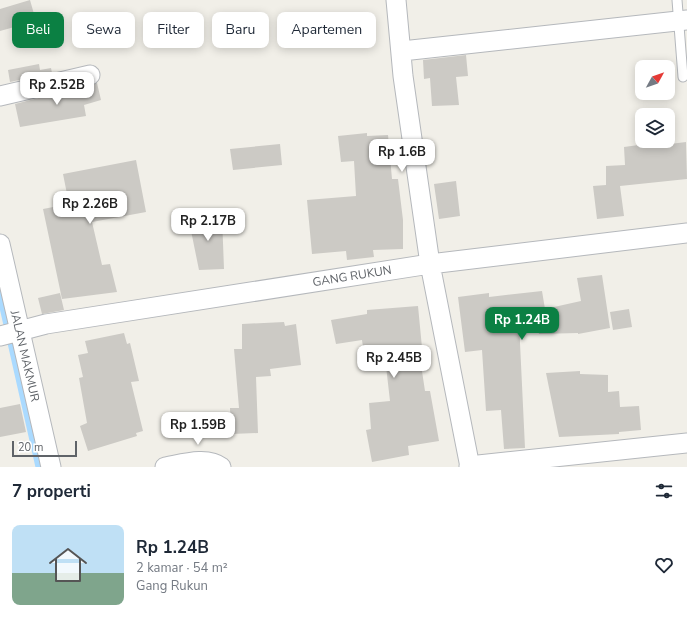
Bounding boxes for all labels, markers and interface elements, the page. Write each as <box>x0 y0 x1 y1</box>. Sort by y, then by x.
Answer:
chip: Beli <box>12 12 64 48</box>
chip: Sewa <box>72 12 135 48</box>
chip: Filter <box>143 12 204 48</box>
chip: Baru <box>212 12 269 48</box>
chip: Apartemen <box>277 12 376 48</box>
north arrow <box>635 60 675 100</box>
map controls <box>635 60 675 148</box>
pin: Rp 2.52B <box>16 72 98 106</box>
text: Rp 2.52B <box>29 76 85 94</box>
button: layers <box>635 108 675 148</box>
pin: Rp 1.6B <box>365 139 439 173</box>
text: Rp 1.6B <box>378 143 426 161</box>
pin: Rp 2.26B <box>49 191 131 225</box>
text: Rp 2.26B <box>62 195 118 213</box>
pin: Rp 2.17B <box>167 208 249 242</box>
text: Rp 2.17B <box>180 212 236 230</box>
street label: GANG RUKUN <box>311 262 393 290</box>
pin: Rp 1.24B <box>481 307 563 341</box>
street label: JALAN MAKMUR <box>7 308 43 403</box>
text: Rp 1.24B <box>494 311 550 329</box>
pin: Rp 2.45B <box>353 345 435 379</box>
text: Rp 2.45B <box>366 349 422 367</box>
pin: Rp 1.59B <box>157 412 239 446</box>
text: Rp 1.59B <box>170 416 226 434</box>
scale bar <box>12 439 77 458</box>
text: 20 m <box>18 440 43 455</box>
text: 7 properti <box>12 480 91 503</box>
icon: filters <box>653 480 675 502</box>
text: Rp 1.24B <box>136 536 209 559</box>
icon: home <box>44 541 92 589</box>
icon: heart <box>653 554 675 576</box>
text: 2 kamar · 54 m² <box>136 559 228 577</box>
text: Gang Rukun <box>136 577 208 595</box>

